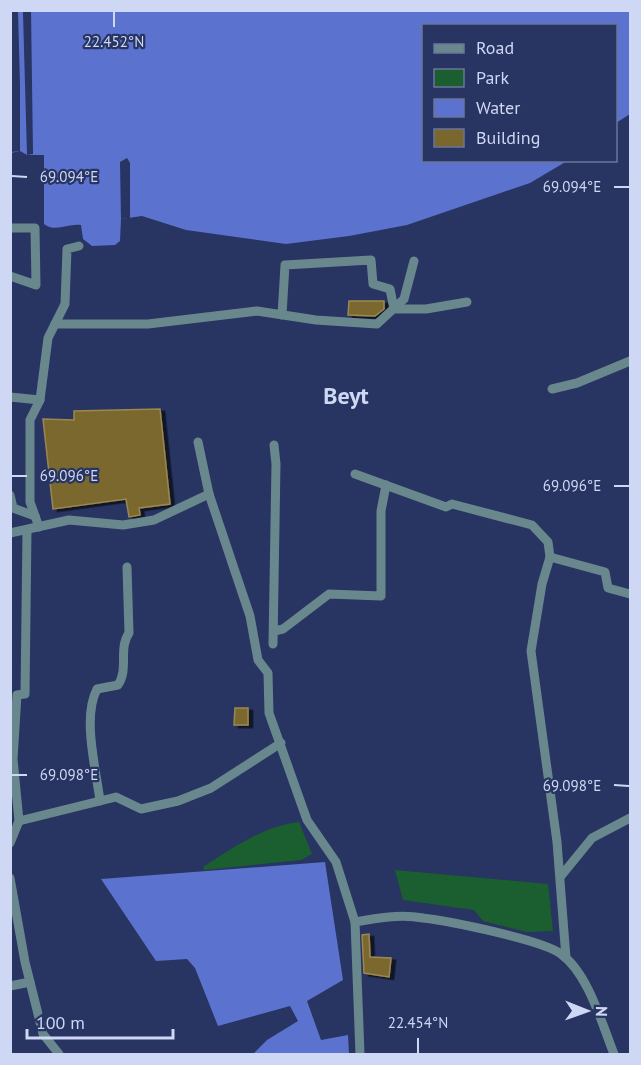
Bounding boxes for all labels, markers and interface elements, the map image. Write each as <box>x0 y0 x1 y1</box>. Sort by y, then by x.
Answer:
legend <box>422 24 617 162</box>
text: 22.452°N <box>84 32 144 51</box>
text: Road <box>476 36 514 59</box>
text: Park <box>476 66 509 89</box>
text: Water <box>476 96 520 119</box>
text: Building <box>476 126 540 149</box>
text: 69.094°E <box>40 167 98 186</box>
text: 69.094°E <box>543 177 601 196</box>
district label: Beyt <box>323 380 369 411</box>
text: 69.096°E <box>40 466 98 485</box>
text: 69.096°E <box>543 476 601 495</box>
text: 69.098°E <box>40 765 98 784</box>
text: 69.098°E <box>543 776 601 795</box>
north arrow <box>557 981 617 1041</box>
scale bar <box>27 1002 172 1040</box>
text: N <box>592 1006 612 1017</box>
text: 100 m <box>36 1011 85 1034</box>
text: 22.454°N <box>388 1013 448 1032</box>

